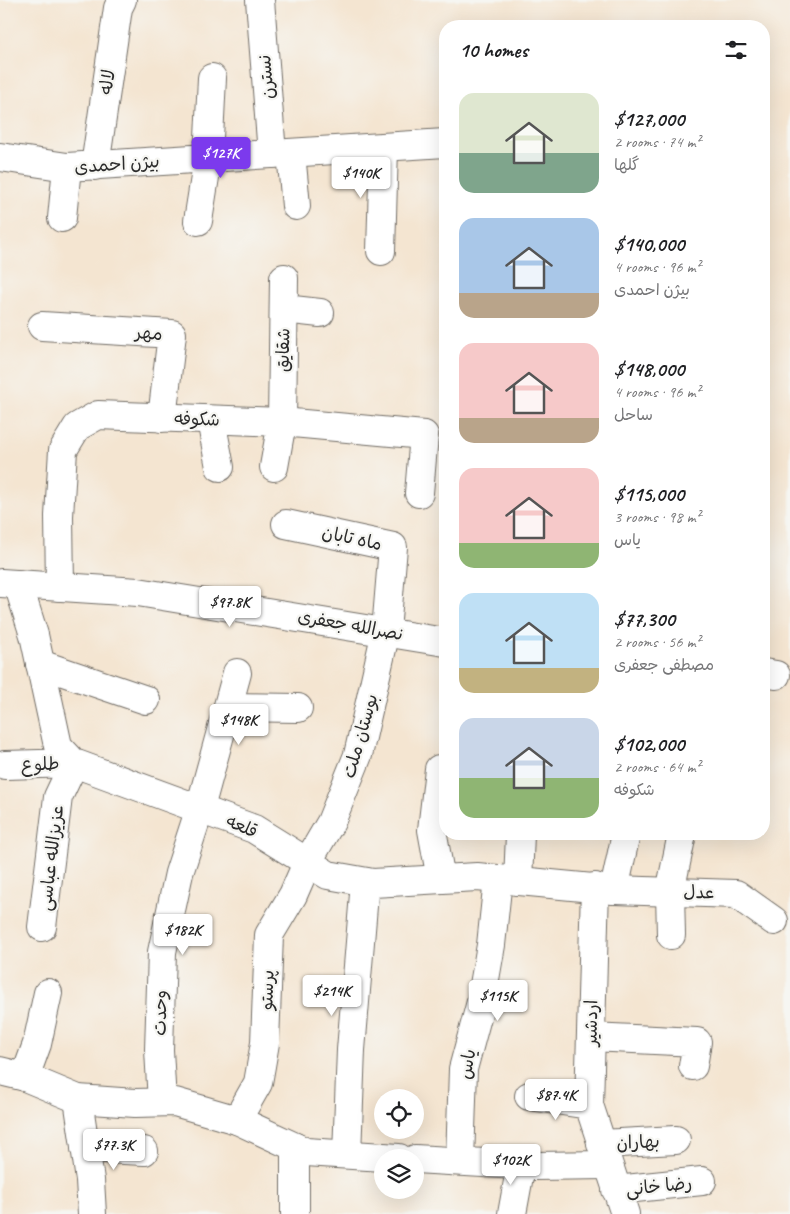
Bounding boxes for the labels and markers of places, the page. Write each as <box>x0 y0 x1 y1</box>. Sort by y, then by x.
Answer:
pin: $127K <box>186 136 256 179</box>
pin: $140K <box>326 156 396 199</box>
pin: $97.8K <box>189 586 271 628</box>
pin: $148K <box>204 704 274 746</box>
pin: $182K <box>148 914 218 956</box>
pin: $214K <box>297 974 367 1017</box>
pin: $115K <box>463 980 533 1022</box>
pin: $87.4K <box>515 1078 597 1121</box>
pin: $77.3K <box>73 1128 155 1171</box>
pin: $102K <box>476 1144 546 1186</box>

